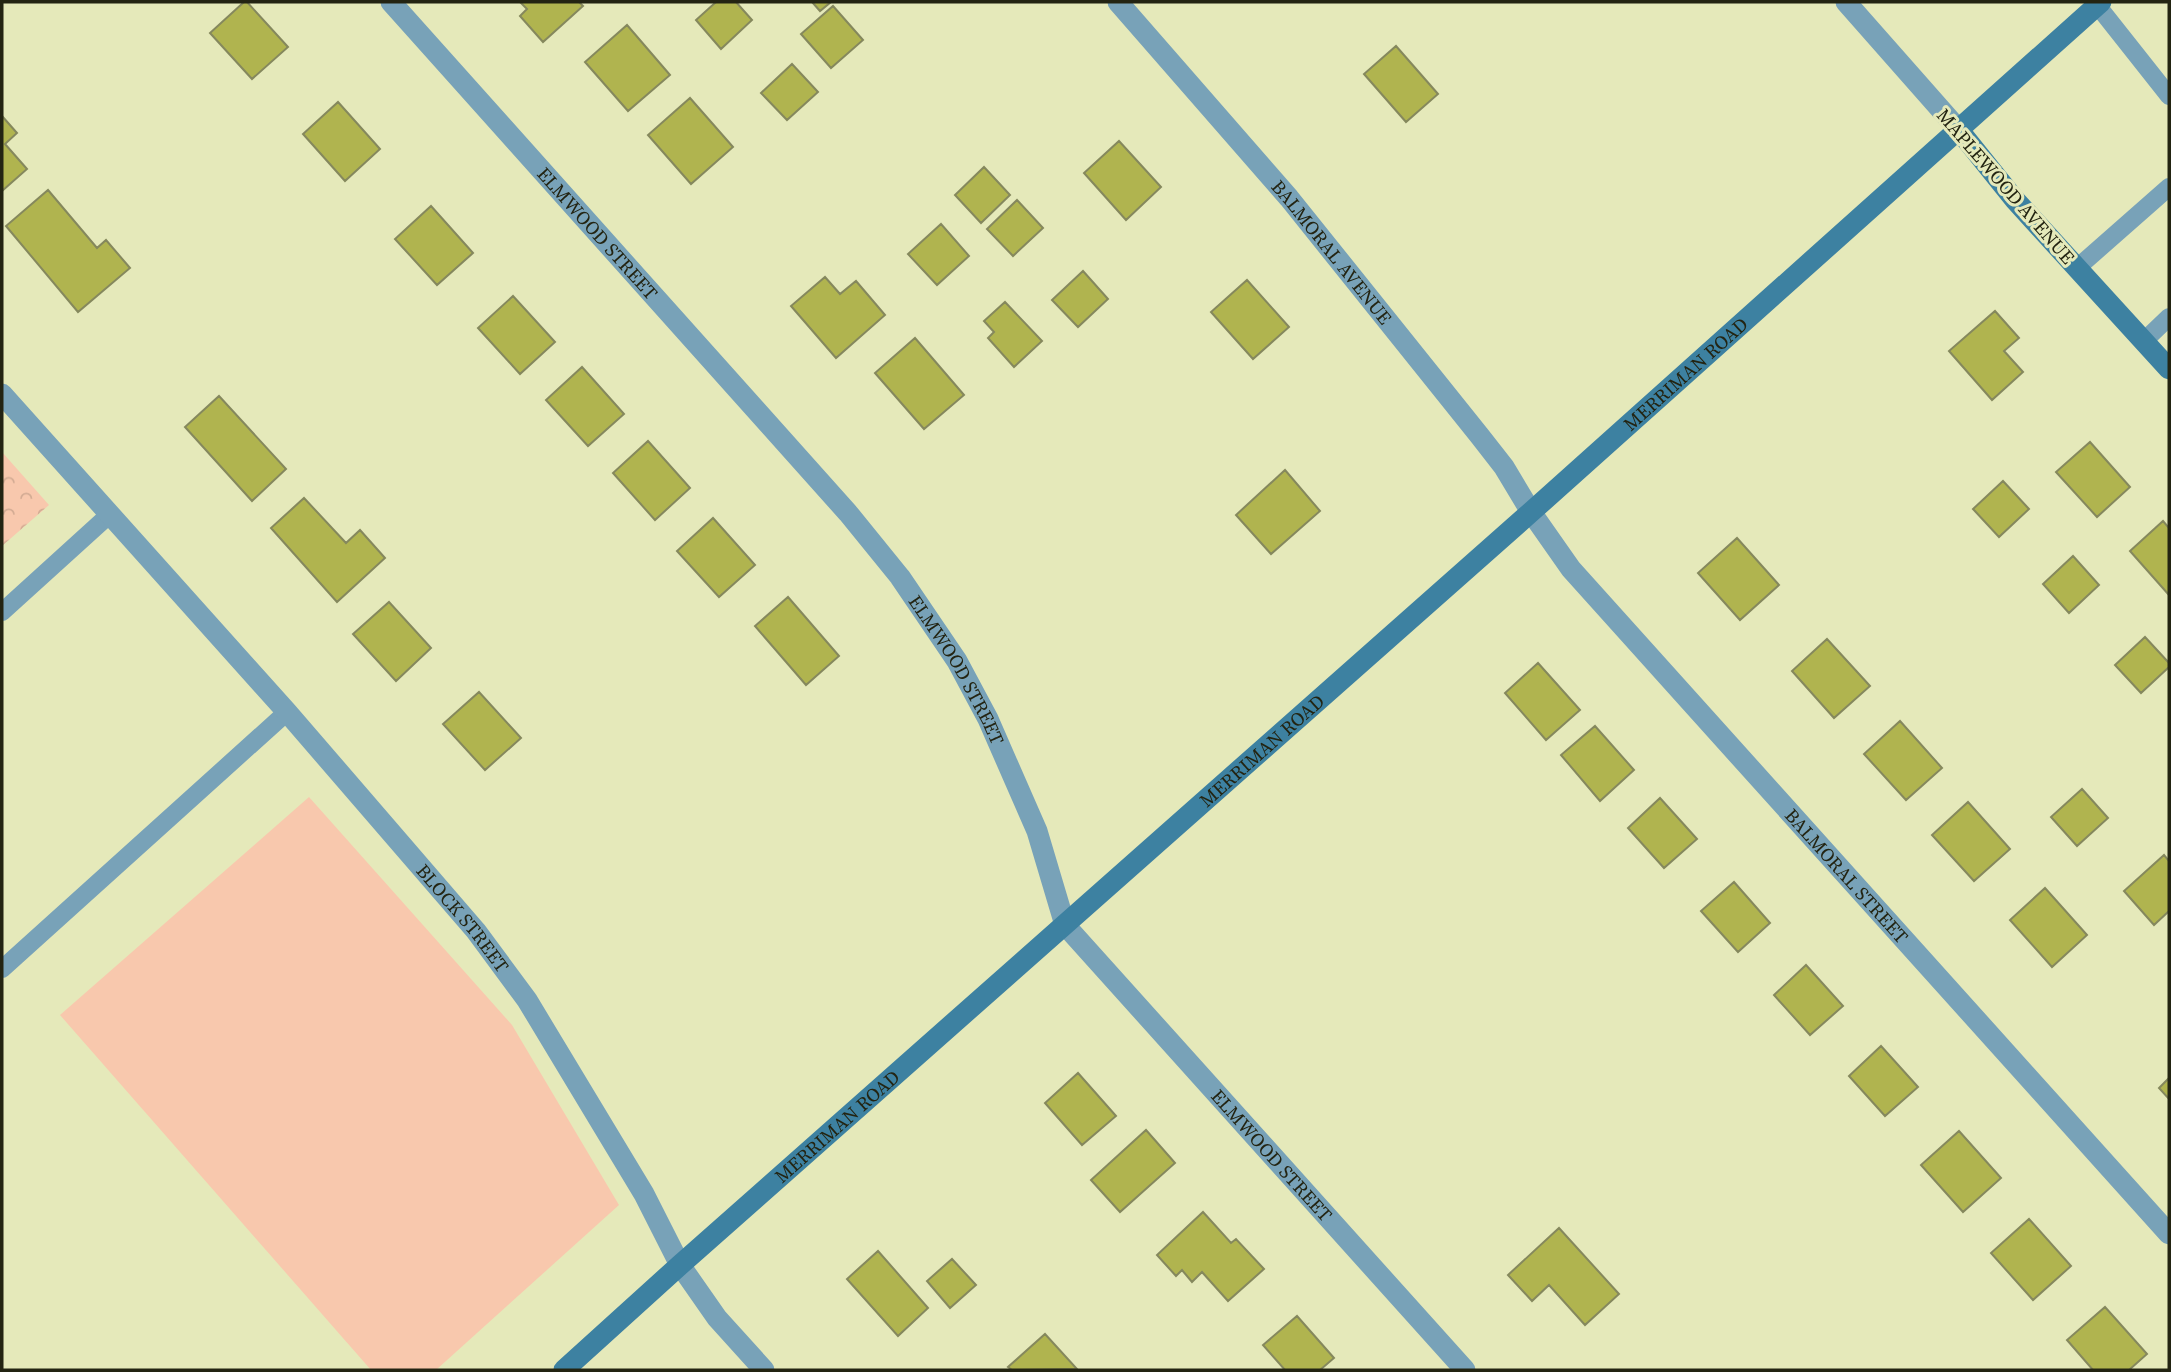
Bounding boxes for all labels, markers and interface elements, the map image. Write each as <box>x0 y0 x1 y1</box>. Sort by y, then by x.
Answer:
street label: MAPLEWOOD AVENUE <box>1931 103 2081 269</box>
street label: ELMWOOD STREET <box>531 161 664 305</box>
street label: BALMORAL AVENUE <box>1266 174 1398 330</box>
street label: MERRIMAN ROAD <box>1618 311 1753 437</box>
street label: ELMWOOD STREET <box>903 590 1011 749</box>
street label: MERRIMAN ROAD <box>1193 688 1330 813</box>
street label: BALMORAL STREET <box>1779 803 1915 949</box>
street label: BLOCK STREET <box>411 858 515 978</box>
street label: MERRIMAN ROAD <box>769 1064 905 1189</box>
street label: ELMWOOD STREET <box>1205 1083 1339 1227</box>

